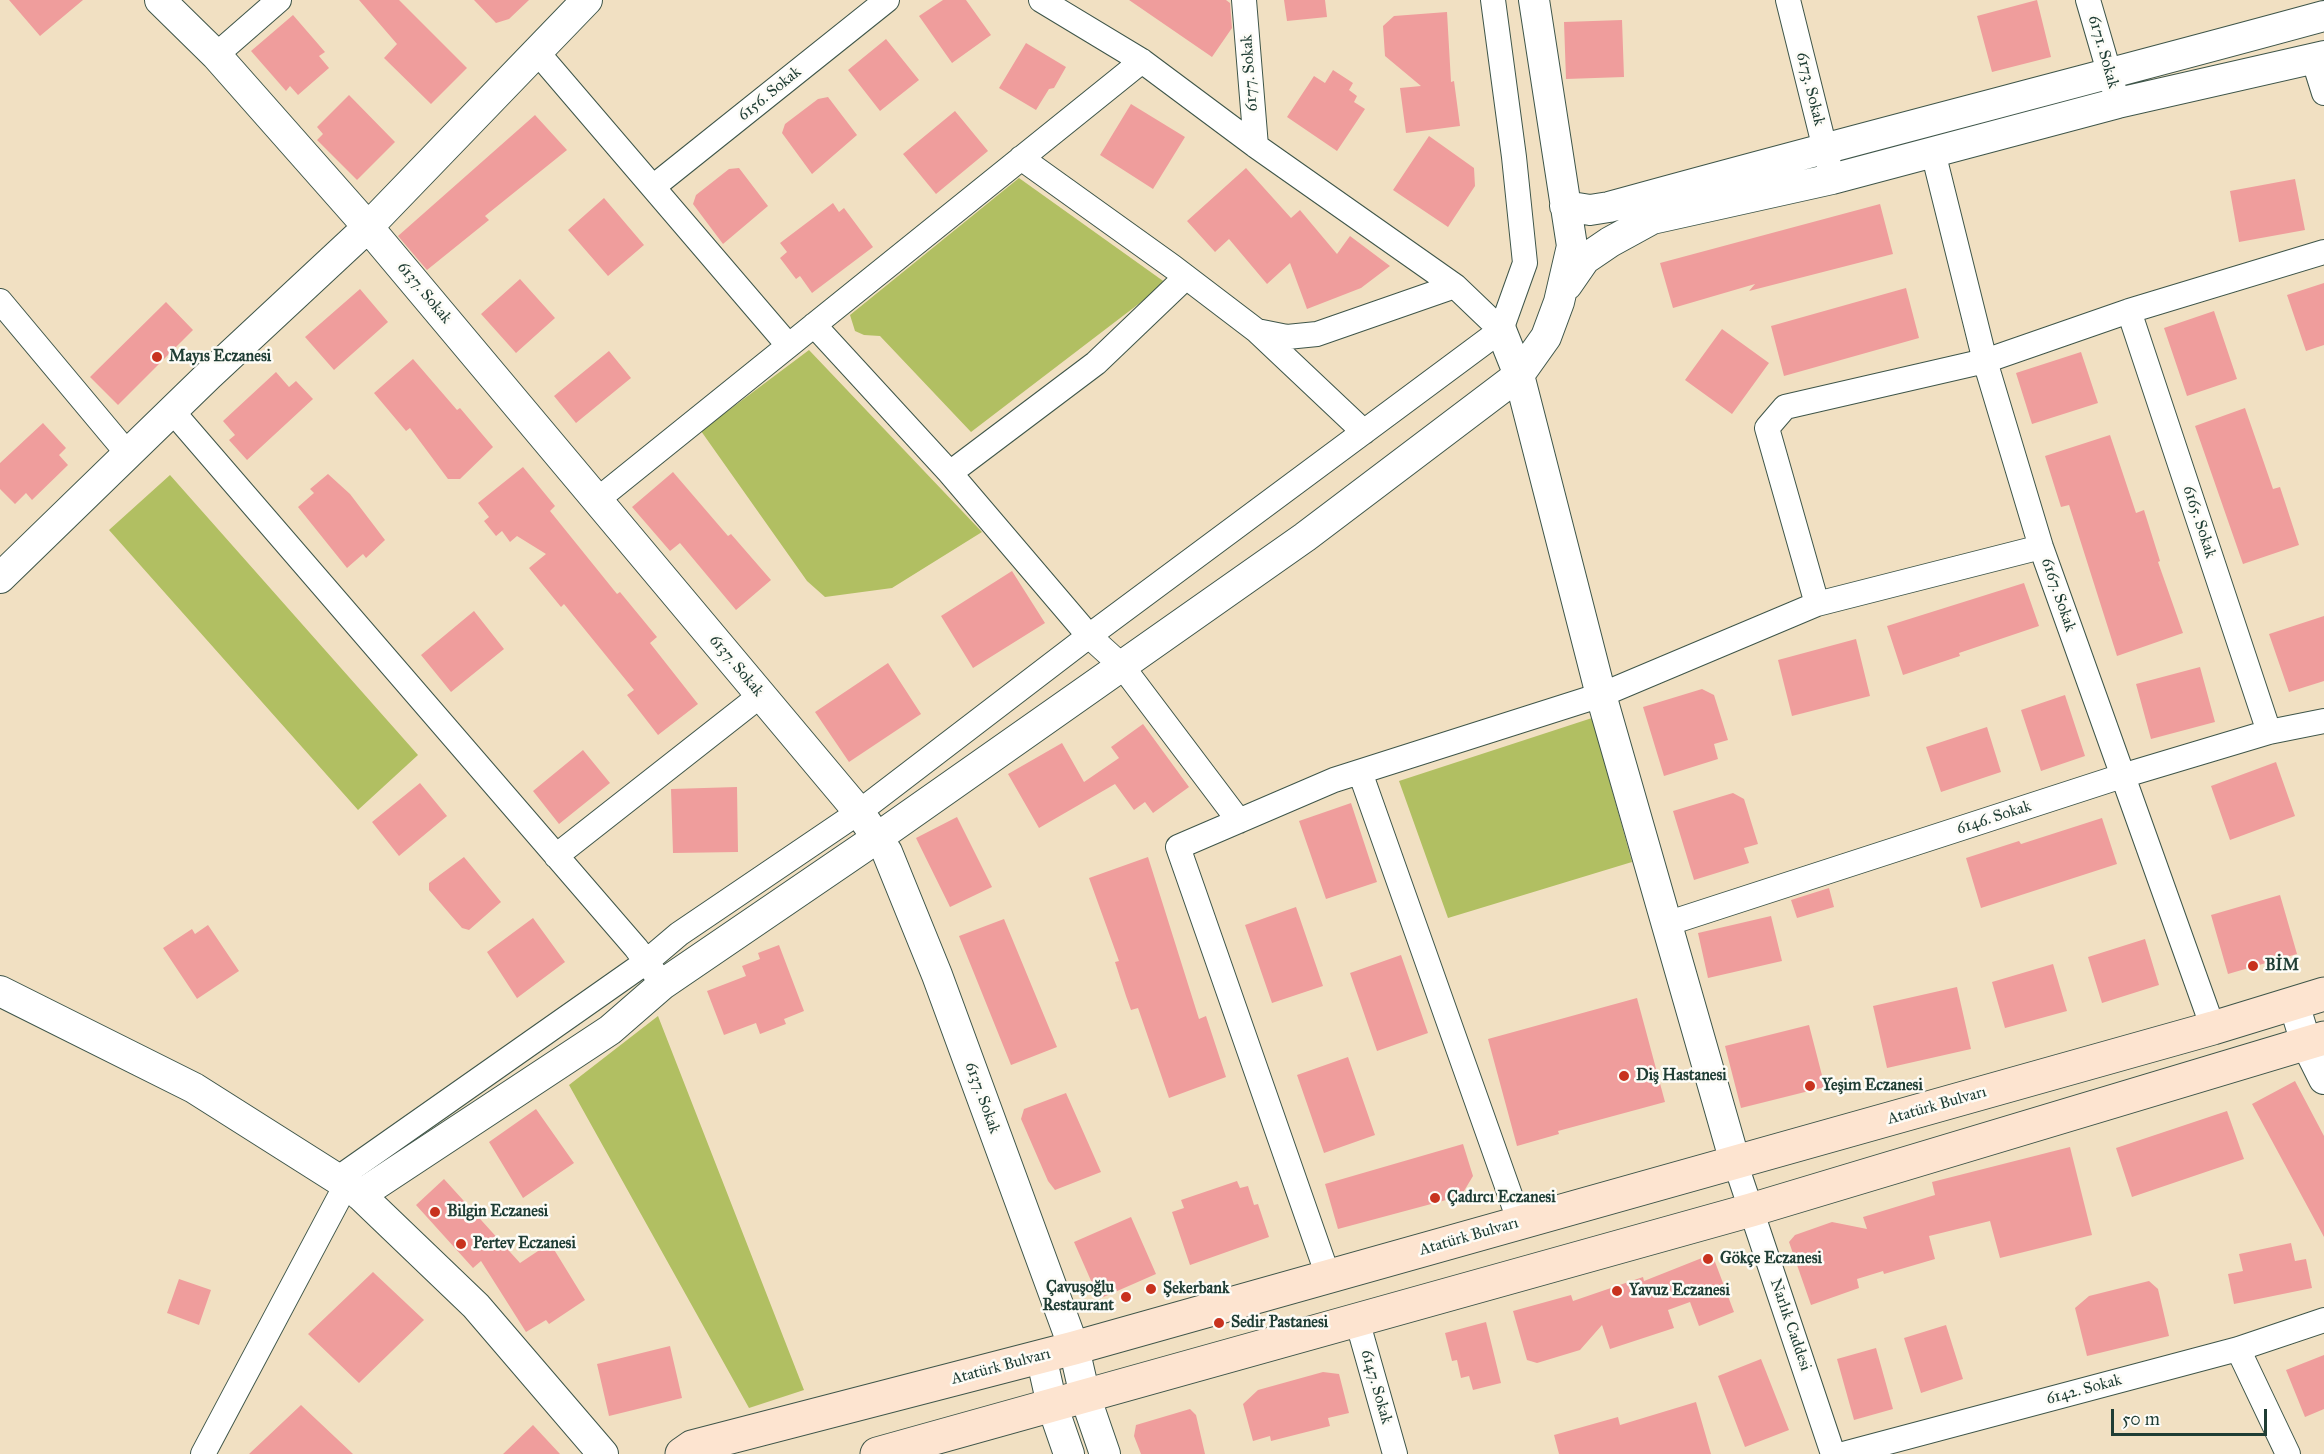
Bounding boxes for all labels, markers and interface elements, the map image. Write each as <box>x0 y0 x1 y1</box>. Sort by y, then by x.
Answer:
street label: 6171. Sokak <box>2083 13 2123 91</box>
street label: 6177. Sokak <box>1238 34 1262 112</box>
street label: 6173. Sokak <box>1792 50 1828 128</box>
street label: 6156. Sokak <box>735 63 805 125</box>
street label: 6137. Sokak <box>393 258 455 328</box>
place label: Mayıs Eczanesi <box>169 347 271 367</box>
marker: Mayıs Eczanesi <box>150 350 164 364</box>
street label: 6165. Sokak <box>2178 483 2220 561</box>
street label: 6167. Sokak <box>2036 556 2080 634</box>
street label: 6137. Sokak <box>705 631 767 701</box>
street label: 6146. Sokak <box>1954 797 2034 839</box>
place label: BİM <box>2265 956 2299 976</box>
marker: BİM <box>2246 959 2260 973</box>
street label: 6137. Sokak <box>960 1060 1004 1136</box>
place label: Diş Hastanesi <box>1636 1066 1727 1086</box>
marker: Diş Hastanesi <box>1617 1069 1631 1083</box>
place label: Yeşim Eczanesi <box>1822 1076 1923 1096</box>
marker: Yeşim Eczanesi <box>1803 1079 1817 1093</box>
street label: Atatürk Bulvarı <box>1885 1083 1989 1129</box>
place label: Çadırcı Eczanesi <box>1447 1188 1556 1208</box>
marker: Çadırcı Eczanesi <box>1428 1191 1442 1205</box>
place label: Bilgin Eczanesi <box>447 1202 548 1222</box>
marker: Bilgin Eczanesi <box>428 1205 442 1219</box>
street label: Atatürk Bulvarı <box>1417 1214 1521 1260</box>
place label: Pertev Eczanesi <box>473 1234 576 1254</box>
marker: Pertev Eczanesi <box>454 1237 468 1251</box>
place label: Gökçe Eczanesi <box>1720 1249 1822 1269</box>
marker: Gökçe Eczanesi <box>1701 1252 1715 1266</box>
street label: Narlık Caddesi <box>1765 1276 1815 1374</box>
place label: Çavuşoğlu Restaurant <box>1042 1278 1114 1316</box>
place label: Şekerbank <box>1163 1279 1229 1299</box>
place label: Yavuz Eczanesi <box>1629 1281 1730 1301</box>
marker: Şekerbank <box>1144 1282 1158 1296</box>
marker: Yavuz Eczanesi <box>1610 1284 1624 1298</box>
marker: Çavuşoğlu Restaurant <box>1119 1290 1133 1304</box>
place label: Sedir Pastanesi <box>1231 1313 1328 1333</box>
marker: Sedir Pastanesi <box>1212 1316 1226 1330</box>
street label: Atatürk Bulvarı <box>949 1345 1053 1389</box>
street label: 6147. Sokak <box>1356 1348 1396 1426</box>
street label: 6142. Sokak <box>2044 1371 2124 1409</box>
scale bar <box>2114 1397 2270 1435</box>
text: 50 m <box>2122 1408 2160 1430</box>

